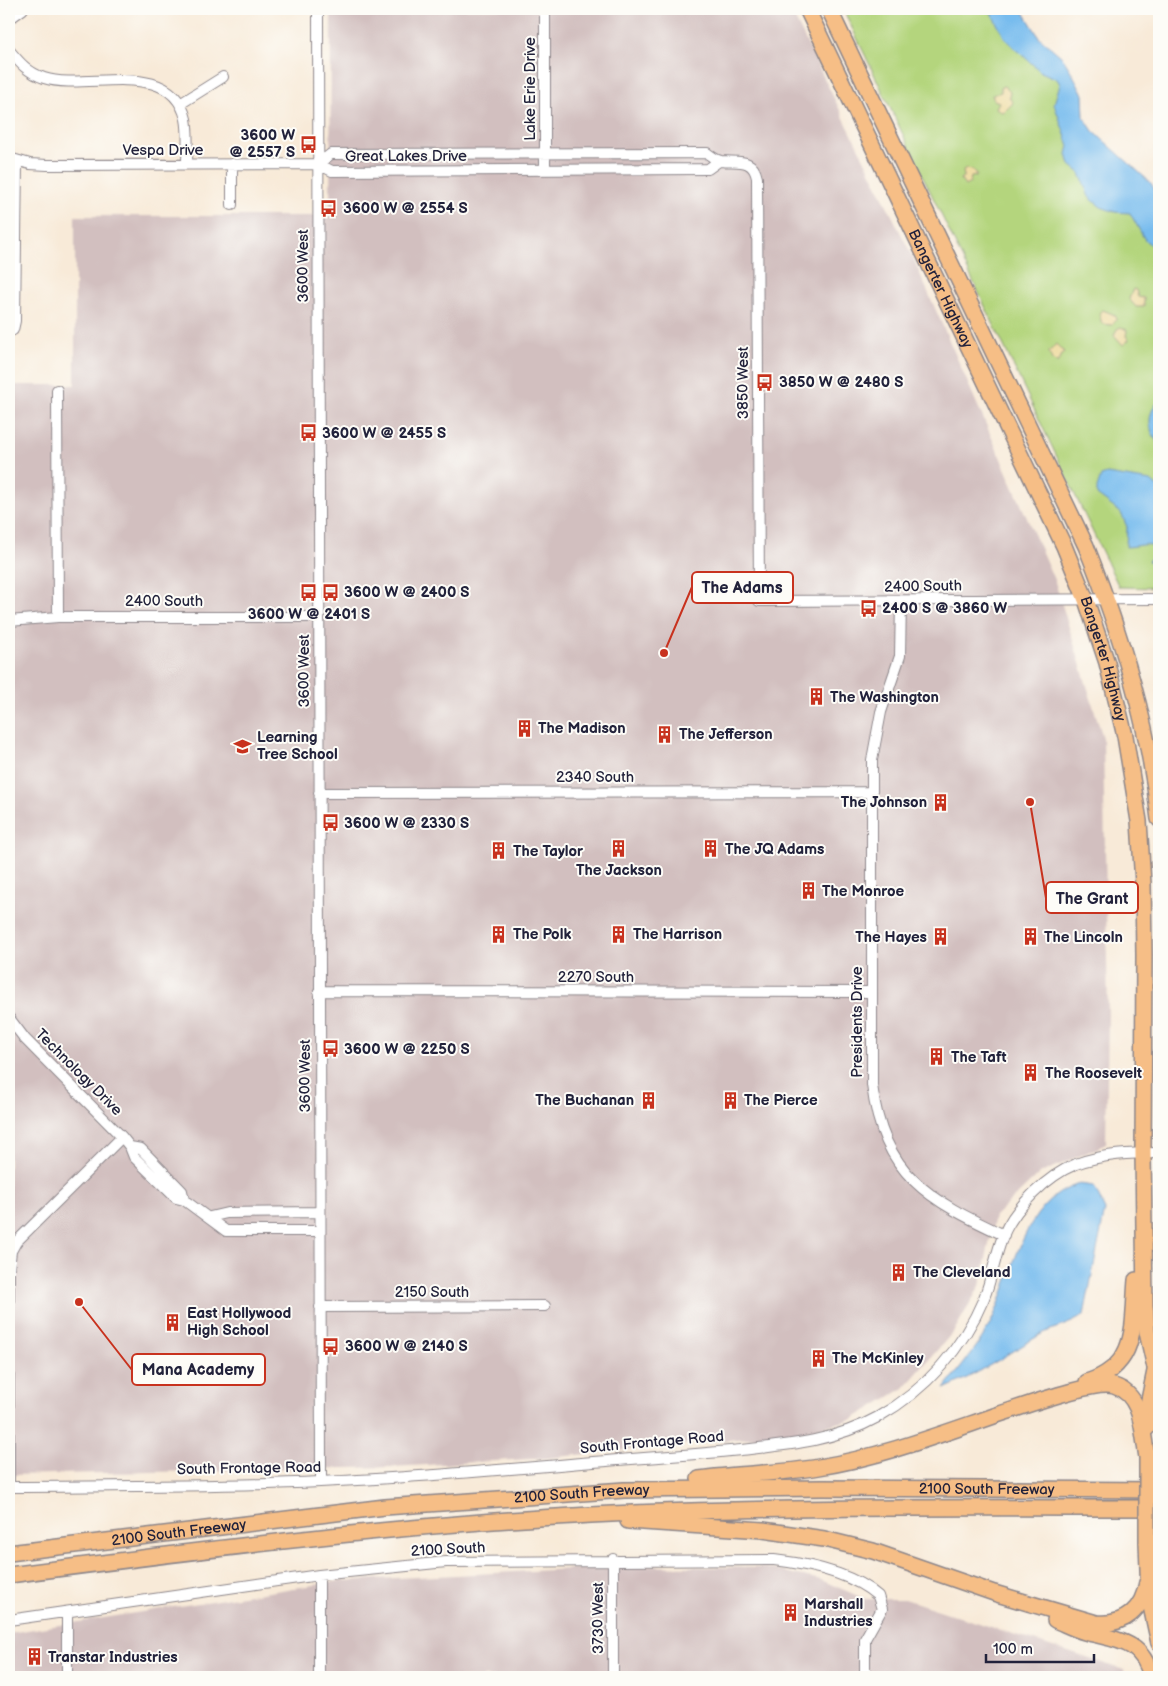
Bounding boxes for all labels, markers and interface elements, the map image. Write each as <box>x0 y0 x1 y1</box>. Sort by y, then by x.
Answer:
street label: Lake Erie Drive <box>521 37 540 141</box>
place label: 3600 W @ 2557 S <box>229 126 295 162</box>
bus stop icon: 3600 W @ 2557 S <box>299 134 319 154</box>
street label: Vespa Drive <box>123 141 204 160</box>
street label: Great Lakes Drive <box>345 147 467 166</box>
bus stop icon: 3600 W @ 2554 S <box>319 198 339 218</box>
place label: 3600 W @ 2554 S <box>343 199 468 218</box>
street label: Bangerter Highway <box>904 226 977 352</box>
street label: 3600 West <box>294 229 313 303</box>
street label: 3850 West <box>734 346 753 419</box>
bus stop icon: 3850 W @ 2480 S <box>755 372 775 392</box>
place label: 3850 W @ 2480 S <box>779 373 903 392</box>
bus stop icon: 3600 W @ 2455 S <box>298 423 318 443</box>
place label: 3600 W @ 2455 S <box>322 424 446 443</box>
callout: The Adams <box>692 572 793 603</box>
street label: 2400 South <box>884 576 962 597</box>
text: The Adams <box>701 579 783 598</box>
bus stop icon: 3600 W @ 2400 S <box>320 582 340 602</box>
bus stop icon: 3600 W @ 2401 S <box>299 583 319 603</box>
place label: 3600 W @ 2400 S <box>344 583 469 602</box>
street label: 2400 South <box>125 592 203 611</box>
street label: Bangerter Highway <box>1075 594 1130 724</box>
bus stop icon: 2400 S @ 3860 W <box>858 598 878 618</box>
place label: 2400 S @ 3860 W <box>882 599 1007 618</box>
place label: 3600 W @ 2401 S <box>248 605 370 624</box>
street label: 3600 West <box>295 634 314 708</box>
building icon: The Washington <box>806 687 826 707</box>
place label: The Washington <box>830 688 939 707</box>
building icon: The Madison <box>514 718 534 738</box>
place label: The Madison <box>538 719 626 738</box>
building icon: The Jefferson <box>655 724 675 744</box>
place label: The Jefferson <box>679 725 773 744</box>
place label: Learning Tree School <box>257 728 338 764</box>
school or university icon: Learning Tree School <box>233 736 253 756</box>
street label: 2340 South <box>556 768 634 787</box>
building icon: The Johnson <box>931 792 951 812</box>
place label: The Johnson <box>841 793 927 812</box>
bus stop icon: 3600 W @ 2330 S <box>320 813 340 833</box>
place label: 3600 W @ 2330 S <box>344 814 469 833</box>
building icon: The Jackson <box>609 839 629 859</box>
building icon: The JQ Adams <box>701 839 721 859</box>
place label: The JQ Adams <box>725 840 824 859</box>
building icon: The Taylor <box>489 841 509 861</box>
place label: The Taylor <box>513 842 584 861</box>
place label: The Jackson <box>576 861 662 880</box>
building icon: The Monroe <box>798 881 818 901</box>
place label: The Monroe <box>822 882 904 901</box>
callout: The Grant <box>1046 882 1138 913</box>
text: The Grant <box>1056 890 1129 909</box>
building icon: The Polk <box>489 924 509 944</box>
building icon: The Harrison <box>609 924 629 944</box>
place label: The Polk <box>513 925 571 944</box>
place label: The Harrison <box>633 925 722 944</box>
building icon: The Hayes <box>931 927 951 947</box>
building icon: The Lincoln <box>1020 927 1040 947</box>
place label: The Hayes <box>855 928 927 947</box>
place label: The Lincoln <box>1044 928 1123 947</box>
street label: Presidents Drive <box>848 966 867 1078</box>
street label: 2270 South <box>558 968 634 987</box>
street label: Technology Drive <box>31 1025 126 1120</box>
street label: 3600 West <box>296 1039 315 1113</box>
bus stop icon: 3600 W @ 2250 S <box>320 1039 340 1059</box>
place label: 3600 W @ 2250 S <box>344 1040 470 1059</box>
building icon: The Taft <box>927 1047 947 1067</box>
place label: The Taft <box>951 1048 1007 1067</box>
building icon: The Roosevelt <box>1021 1063 1041 1083</box>
place label: The Roosevelt <box>1045 1064 1142 1083</box>
building icon: The Buchanan <box>638 1090 658 1110</box>
building icon: The Pierce <box>720 1090 740 1110</box>
place label: The Buchanan <box>535 1091 634 1110</box>
place label: The Pierce <box>744 1091 818 1110</box>
building icon: The Cleveland <box>889 1262 909 1282</box>
place label: The Cleveland <box>913 1263 1010 1282</box>
street label: 2150 South <box>395 1283 469 1302</box>
place label: East Hollywood High School <box>187 1304 291 1340</box>
building icon: East Hollywood High School <box>163 1312 183 1332</box>
bus stop icon: 3600 W @ 2140 S <box>321 1336 341 1356</box>
place label: 3600 W @ 2140 S <box>345 1337 468 1356</box>
building icon: The McKinley <box>808 1348 828 1368</box>
place label: The McKinley <box>832 1349 924 1368</box>
callout: Mana Academy <box>132 1354 265 1385</box>
text: Mana Academy <box>142 1361 255 1380</box>
street label: South Frontage Road <box>579 1427 725 1458</box>
street label: South Frontage Road <box>177 1458 321 1479</box>
street label: 2100 South Freeway <box>919 1480 1055 1499</box>
street label: 2100 South Freeway <box>513 1481 650 1508</box>
street label: 2100 South Freeway <box>110 1515 248 1550</box>
street label: 2100 South <box>410 1538 486 1561</box>
street label: 3730 West <box>589 1582 608 1654</box>
place label: Marshall Industries <box>804 1595 873 1631</box>
building icon: Marshall Industries <box>780 1603 800 1623</box>
scale bar <box>986 1631 1093 1663</box>
text: 100 m <box>993 1640 1033 1659</box>
building icon: Transtar Industries <box>24 1647 44 1667</box>
place label: Transtar Industries <box>48 1648 178 1667</box>

